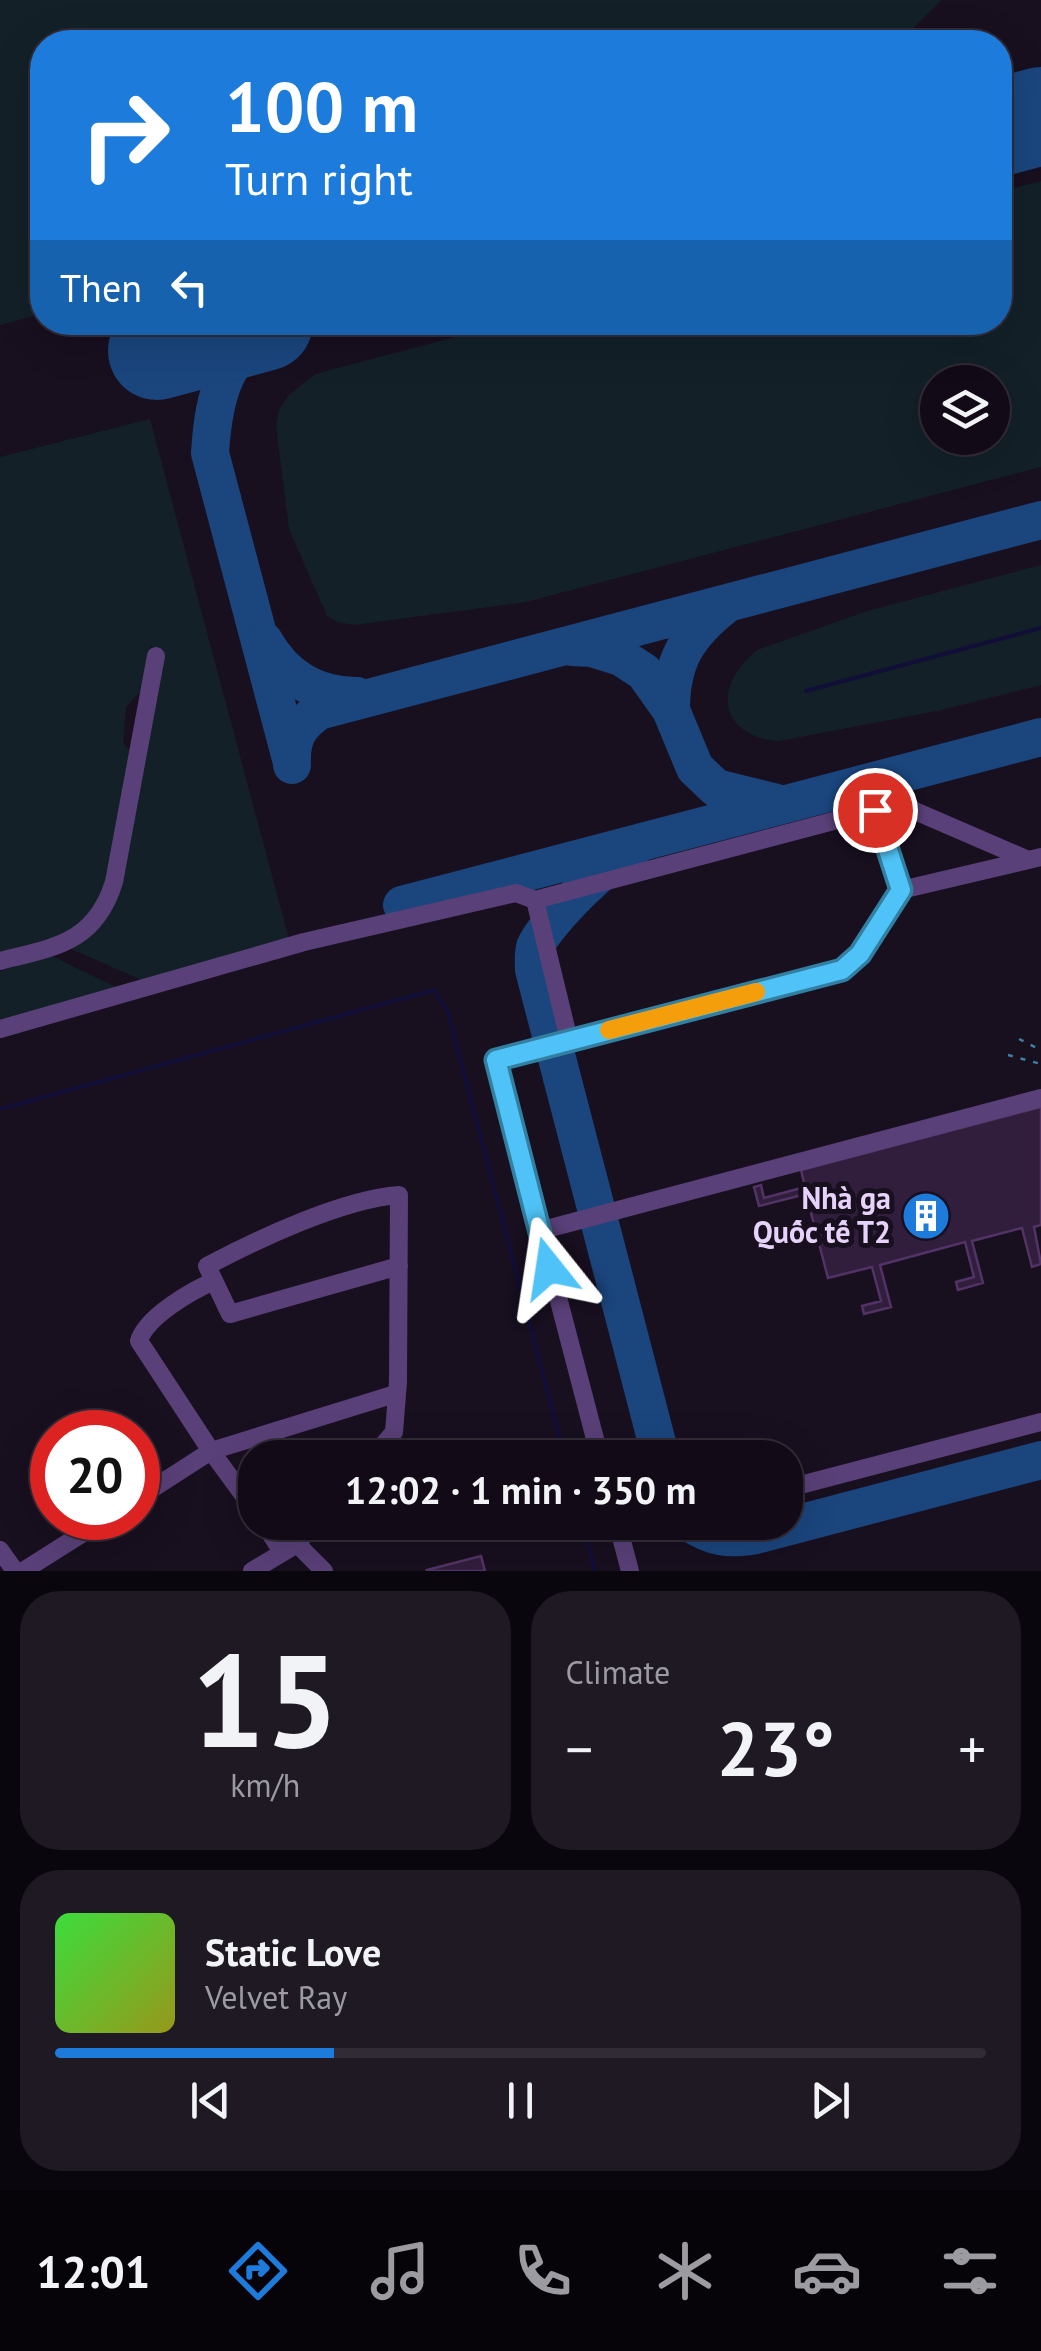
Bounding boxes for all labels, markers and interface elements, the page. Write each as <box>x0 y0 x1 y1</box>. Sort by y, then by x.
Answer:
text: 100 m <box>225 61 418 151</box>
icon: right <box>60 70 190 200</box>
text: Turn right <box>225 149 413 207</box>
icon: left <box>162 260 217 315</box>
text: Then <box>60 263 142 312</box>
map controls <box>920 365 1010 455</box>
button: layers <box>920 365 1010 455</box>
pin <box>833 768 918 853</box>
icon: arrive <box>848 783 903 838</box>
place label: Nhà ga Quốc tế T2 <box>753 1178 891 1251</box>
building icon: Nhà ga Quốc tế T2 <box>900 1190 952 1242</box>
position arrow <box>497 1216 601 1320</box>
speed limit sign: 20 <box>30 1410 160 1540</box>
text: 12:02 · 1 min · 350 m <box>345 1465 696 1514</box>
text: 15 <box>192 1615 339 1783</box>
text: Climate <box>566 1651 670 1693</box>
text: 23° <box>717 1700 835 1797</box>
text: − <box>566 1713 593 1784</box>
text: + <box>958 1713 986 1784</box>
text: km/h <box>230 1764 300 1806</box>
text: Static Love <box>205 1927 381 1976</box>
text: Velvet Ray <box>205 1976 347 2018</box>
icon: previous <box>183 2073 238 2128</box>
icon: pause <box>493 2073 548 2128</box>
icon: next <box>803 2073 858 2128</box>
icon: directions <box>223 2236 293 2306</box>
icon: music <box>365 2236 435 2306</box>
icon: phone <box>508 2236 578 2306</box>
icon: climate <box>650 2236 720 2306</box>
icon: car <box>792 2236 862 2306</box>
icon: filters <box>935 2236 1005 2306</box>
text: 12:01 <box>36 2242 150 2300</box>

